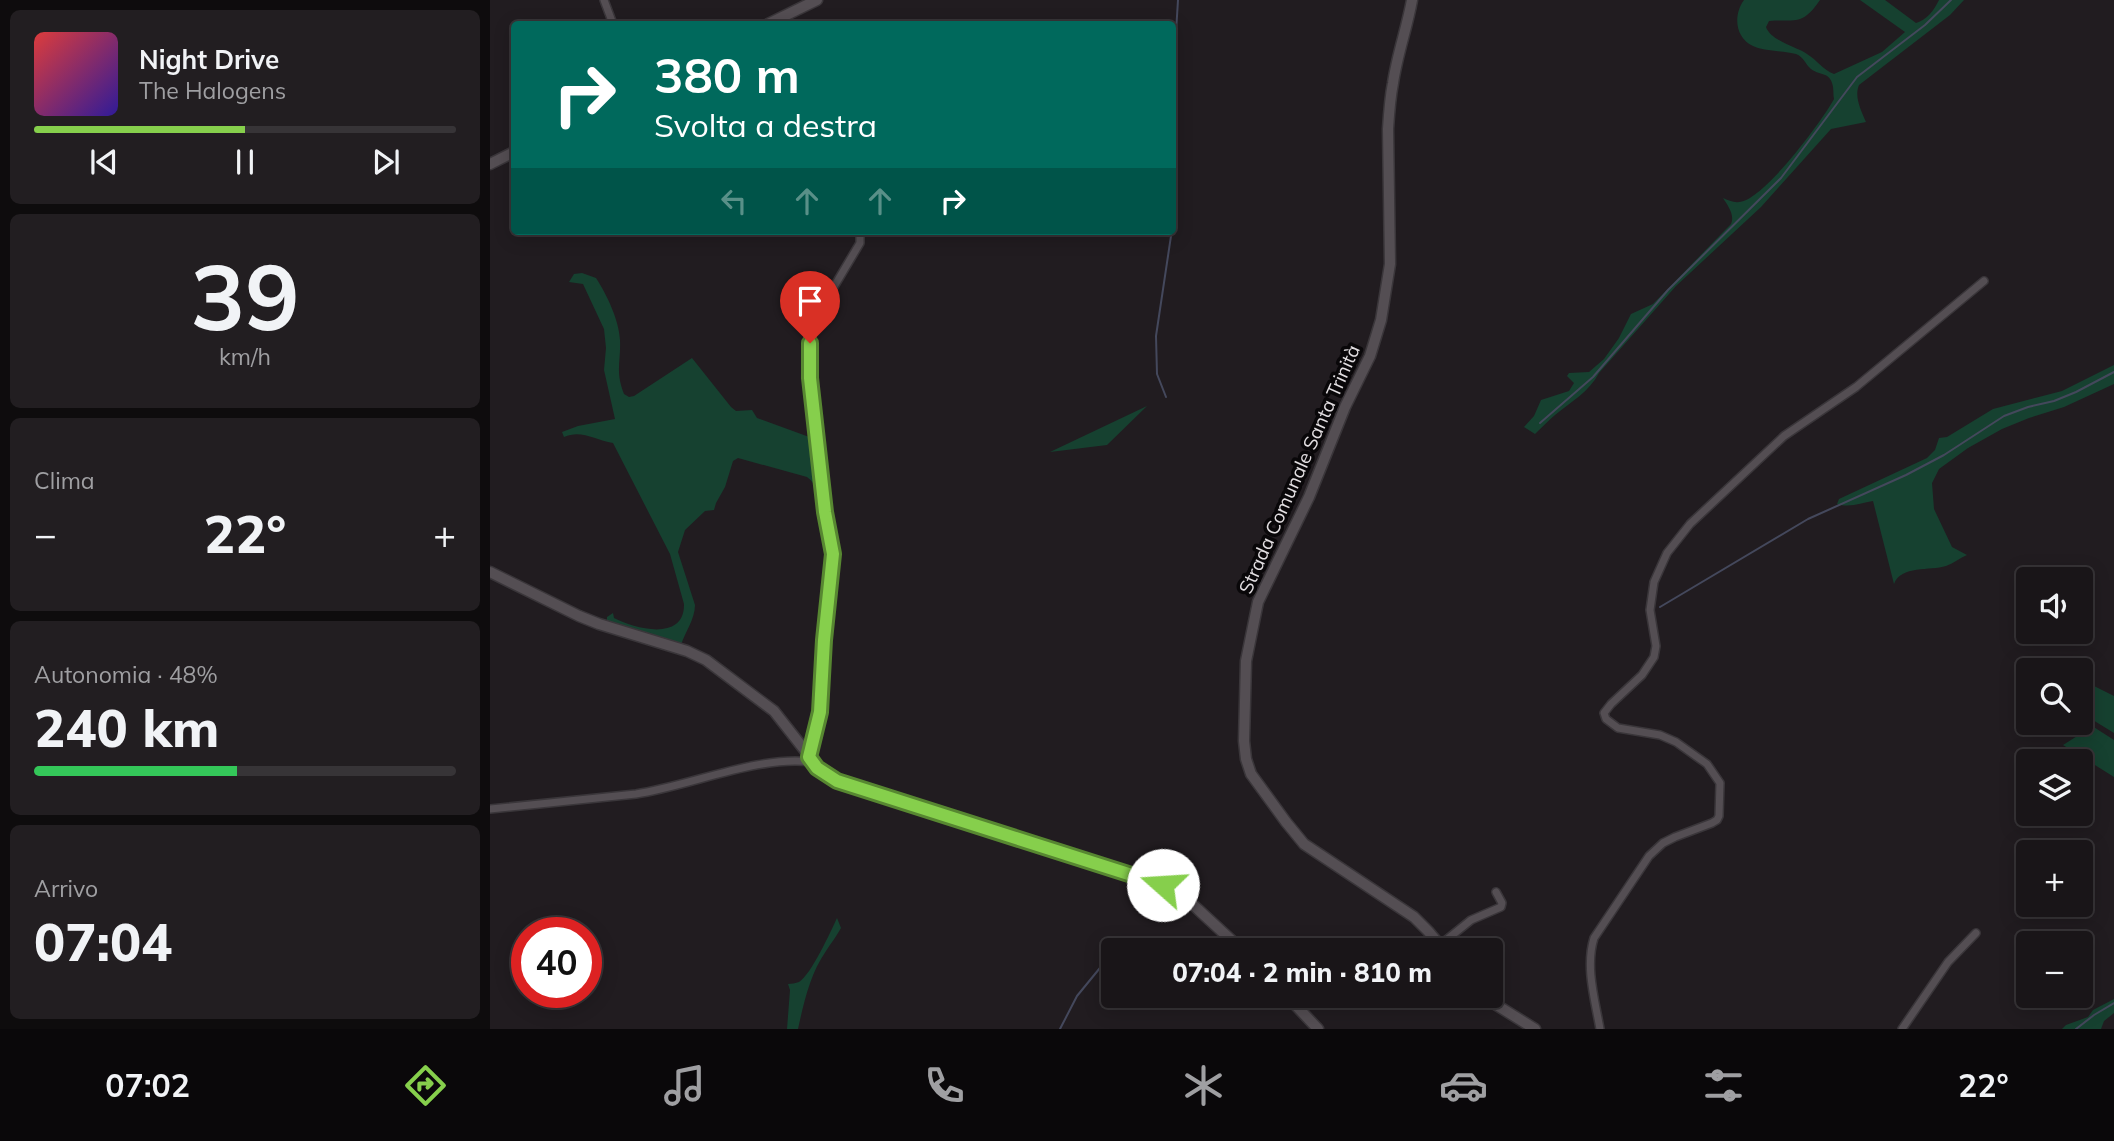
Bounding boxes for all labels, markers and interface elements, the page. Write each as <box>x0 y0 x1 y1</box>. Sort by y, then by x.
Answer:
text: Night Drive <box>139 43 279 76</box>
text: 380 m <box>654 44 800 105</box>
icon: right <box>539 49 630 140</box>
text: The Halogens <box>139 76 286 105</box>
text: Svolta a destra <box>654 105 877 145</box>
icon: previous <box>85 143 123 181</box>
icon: pause <box>226 143 264 181</box>
icon: next <box>367 143 405 181</box>
icon: left <box>715 182 753 220</box>
icon: ahead <box>788 182 826 220</box>
icon: ahead <box>861 182 899 220</box>
icon: right <box>934 182 972 220</box>
text: 39 <box>190 239 300 353</box>
pin <box>780 271 840 343</box>
icon: arrive <box>791 282 829 320</box>
street label: Strada Comunale Santa Trinità <box>1233 341 1365 597</box>
text: km/h <box>219 342 271 371</box>
text: Clima <box>34 466 95 495</box>
text: 22° <box>204 501 286 566</box>
text: − <box>34 510 57 558</box>
text: + <box>433 510 456 558</box>
map controls <box>2016 567 2093 1008</box>
button: sound <box>2016 567 2093 644</box>
button: search <box>2016 658 2093 735</box>
text: Autonomia · 48% <box>34 660 218 689</box>
text: 240 km <box>34 695 219 760</box>
button: layers <box>2016 749 2093 826</box>
button: + <box>2016 840 2093 917</box>
position arrow <box>1126 848 1200 922</box>
text: Arrivo <box>34 874 98 903</box>
text: 07:04 <box>34 909 172 974</box>
speed limit sign: 40 <box>511 917 602 1008</box>
button: − <box>2016 931 2093 1008</box>
text: 07:04 · 2 min · 810 m <box>1172 956 1432 989</box>
icon: directions <box>401 1061 450 1110</box>
icon: music <box>660 1061 709 1110</box>
icon: phone <box>920 1061 969 1110</box>
icon: climate <box>1179 1061 1228 1110</box>
icon: car <box>1439 1061 1488 1110</box>
icon: filters <box>1699 1061 1748 1110</box>
text: 07:02 <box>105 1065 190 1105</box>
text: 22° <box>1958 1065 2009 1105</box>

